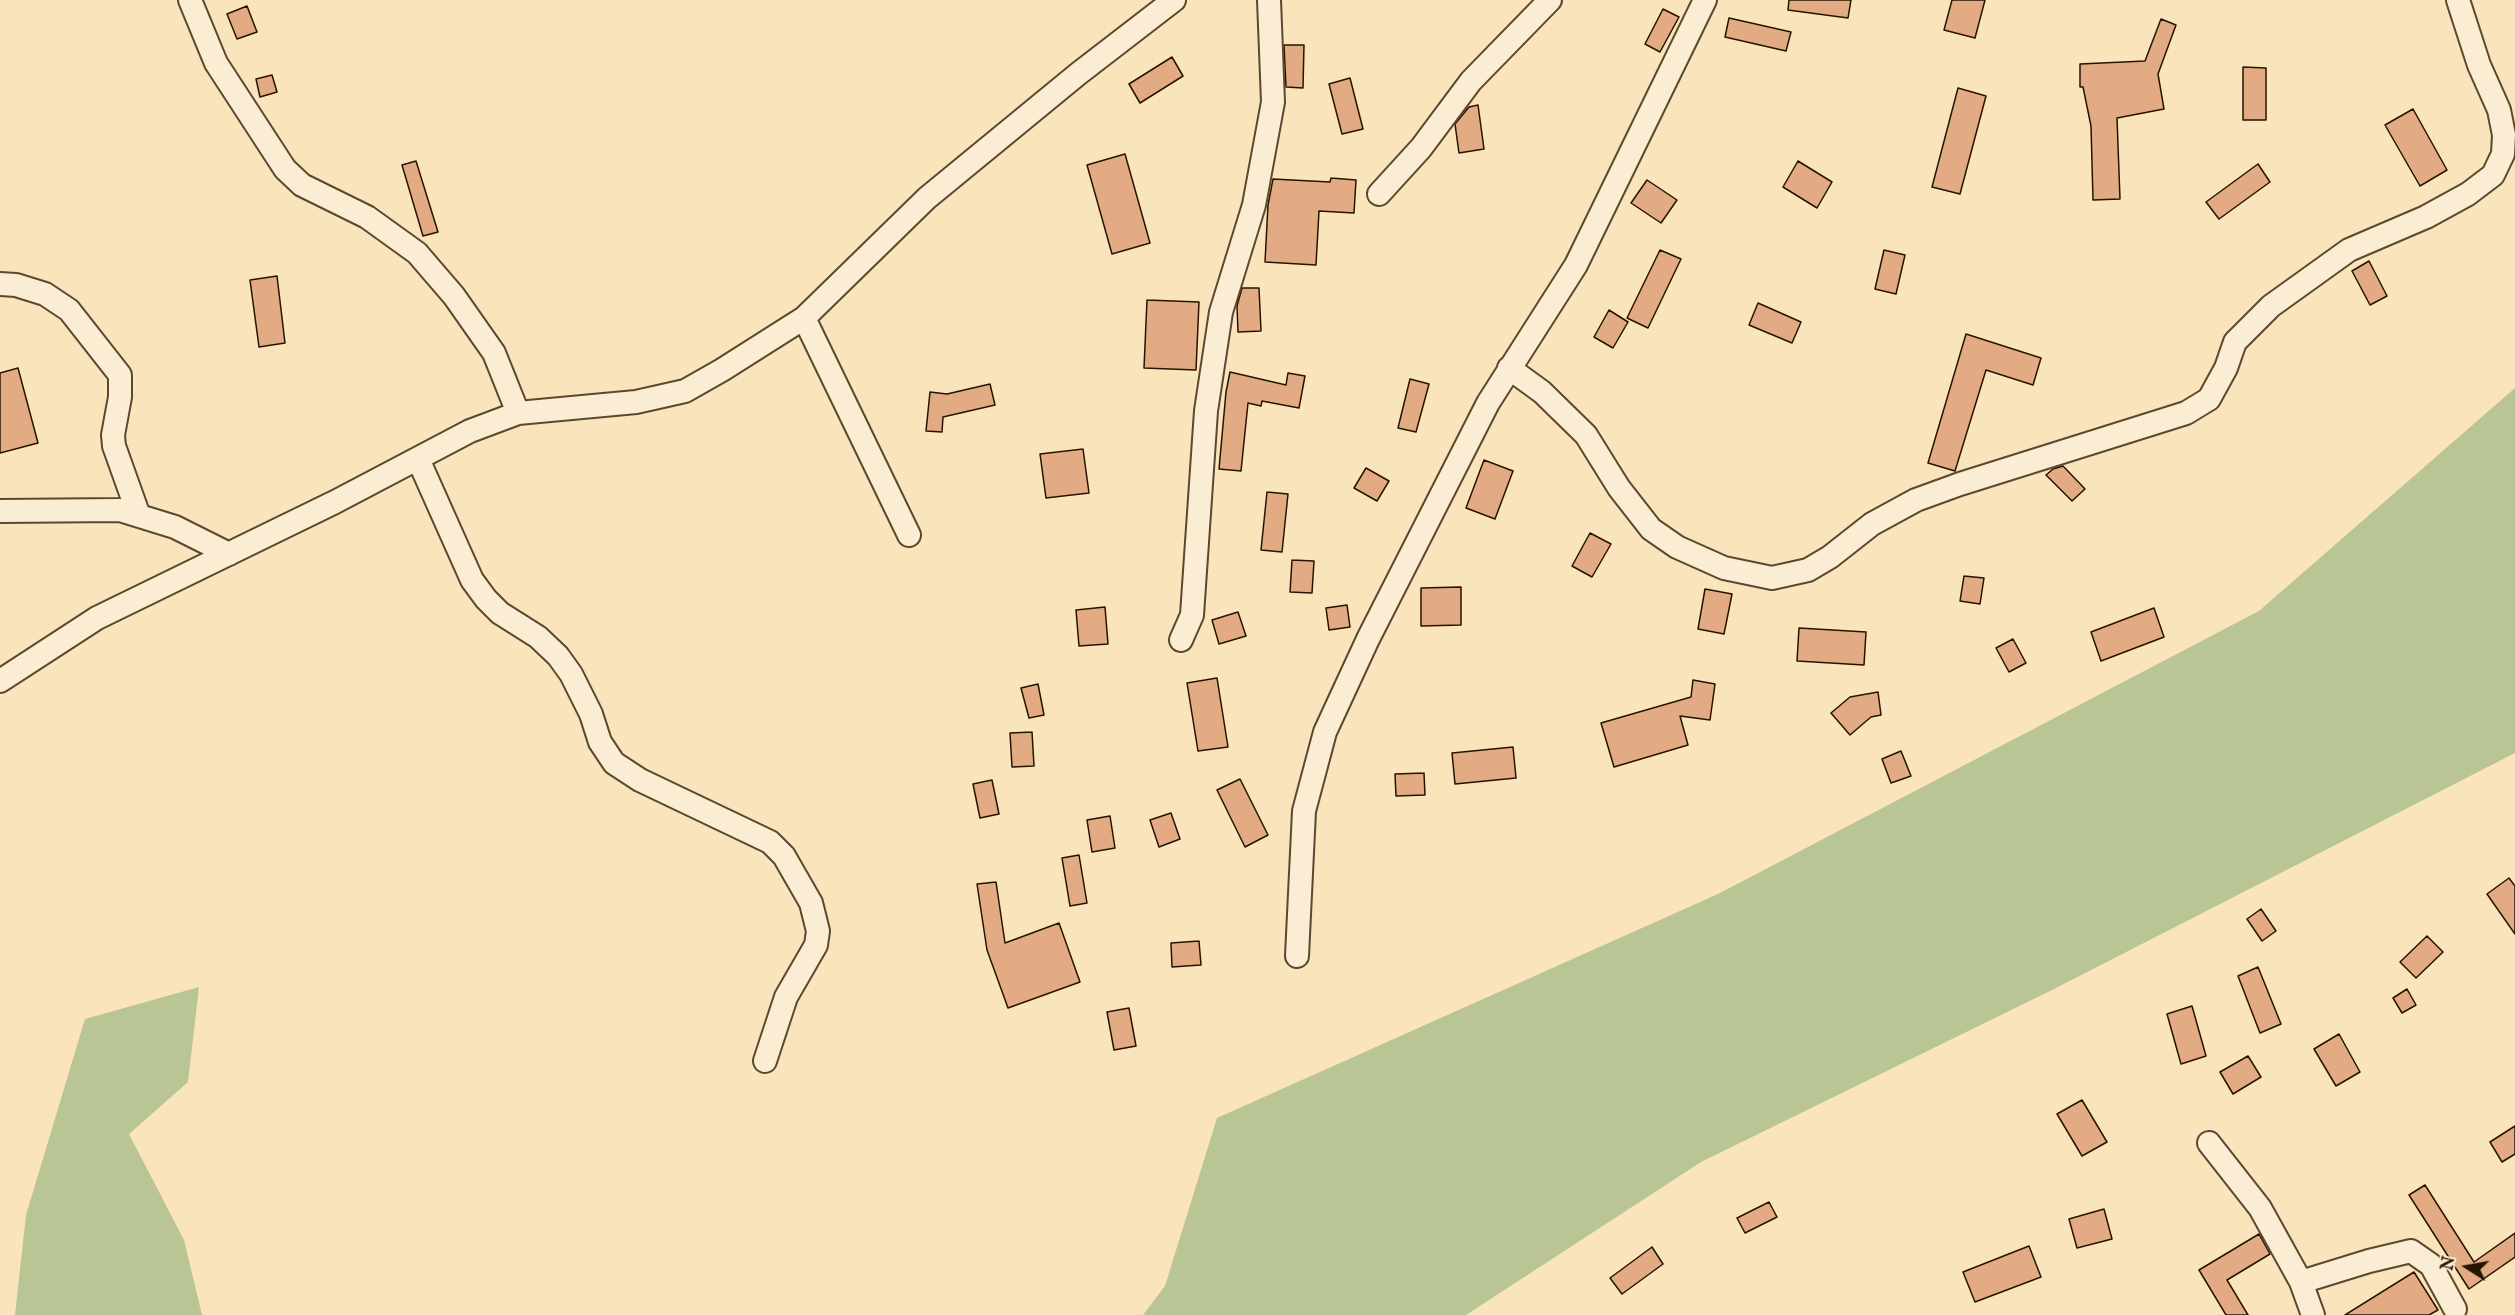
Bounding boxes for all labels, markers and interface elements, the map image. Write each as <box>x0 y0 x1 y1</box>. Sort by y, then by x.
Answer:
north arrow <box>2437 1237 2497 1297</box>
text: N <box>2438 1255 2460 1272</box>

